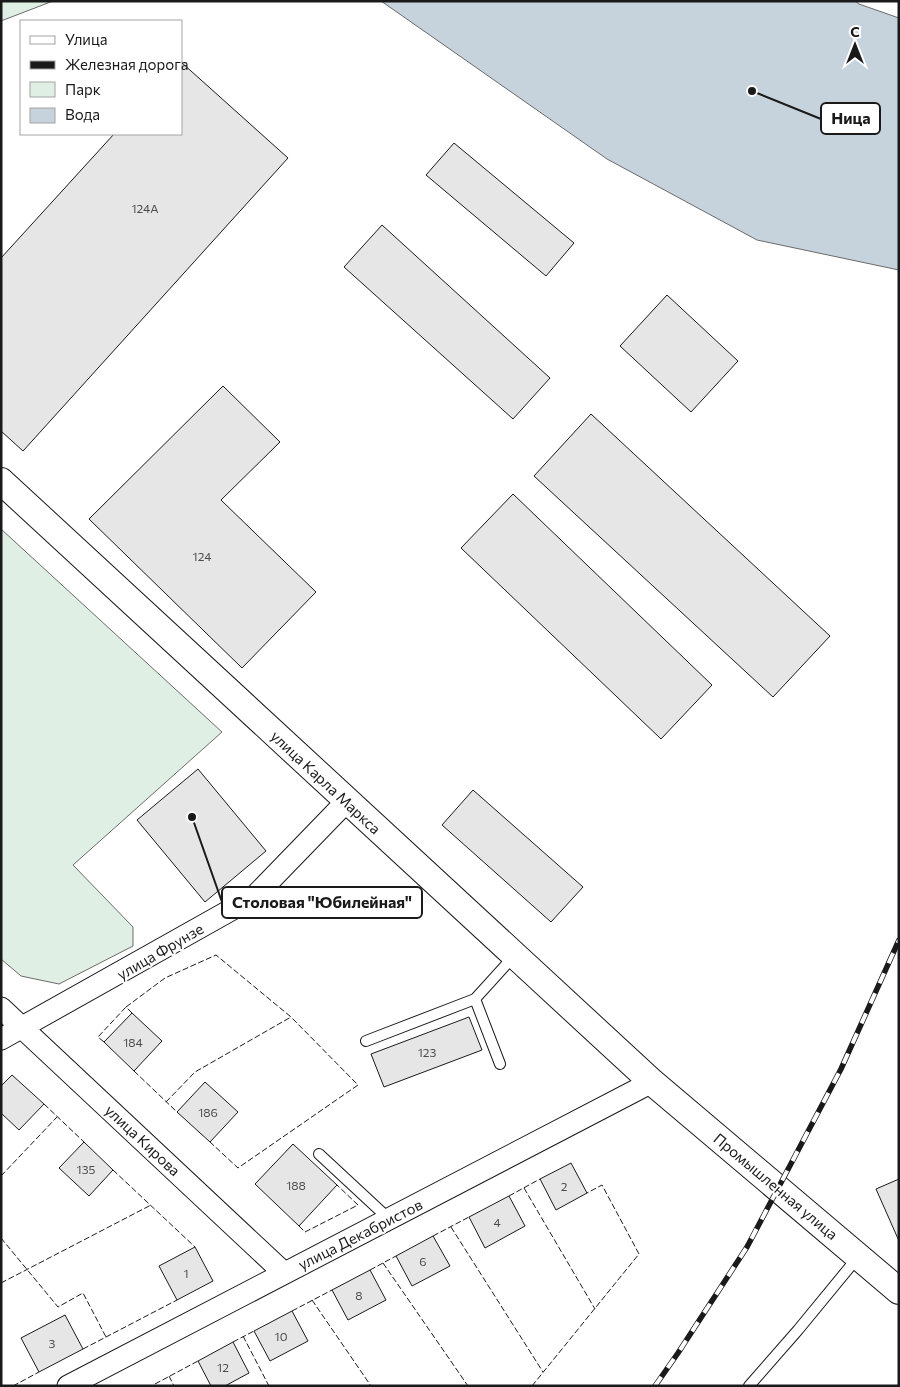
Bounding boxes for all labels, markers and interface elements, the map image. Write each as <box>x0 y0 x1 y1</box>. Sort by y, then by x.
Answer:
legend <box>20 20 182 135</box>
north arrow <box>830 20 880 70</box>
text: С <box>850 23 860 40</box>
text: Улица <box>65 30 107 48</box>
text: Железная дорога <box>65 55 189 73</box>
text: Парк <box>65 80 101 98</box>
callout: Ница <box>821 103 880 134</box>
text: Вода <box>65 105 100 123</box>
text: Ница <box>831 108 871 127</box>
house number: 124А <box>131 201 159 215</box>
house number: 124 <box>193 549 211 563</box>
street label: улица Карла Маркса <box>267 726 385 838</box>
callout: Столовая "Юбилейная" <box>222 887 422 918</box>
text: Столовая "Юбилейная" <box>232 892 412 911</box>
street label: улица Фрунзе <box>114 919 206 983</box>
house number: 184 <box>123 1035 143 1049</box>
house number: 123 <box>418 1045 436 1059</box>
street label: улица Кирова <box>102 1101 184 1179</box>
house number: 186 <box>198 1105 218 1119</box>
street label: Промышленная улица <box>710 1129 842 1243</box>
house number: 135 <box>77 1162 96 1176</box>
house number: 188 <box>286 1178 306 1192</box>
house number: 2 <box>561 1179 568 1193</box>
street label: улица Декабристов <box>295 1195 425 1273</box>
house number: 4 <box>493 1215 501 1229</box>
house number: 6 <box>419 1254 427 1268</box>
house number: 1 <box>183 1266 189 1280</box>
house number: 8 <box>355 1288 363 1302</box>
house number: 10 <box>275 1329 288 1343</box>
house number: 3 <box>49 1336 56 1350</box>
house number: 12 <box>217 1360 229 1374</box>

